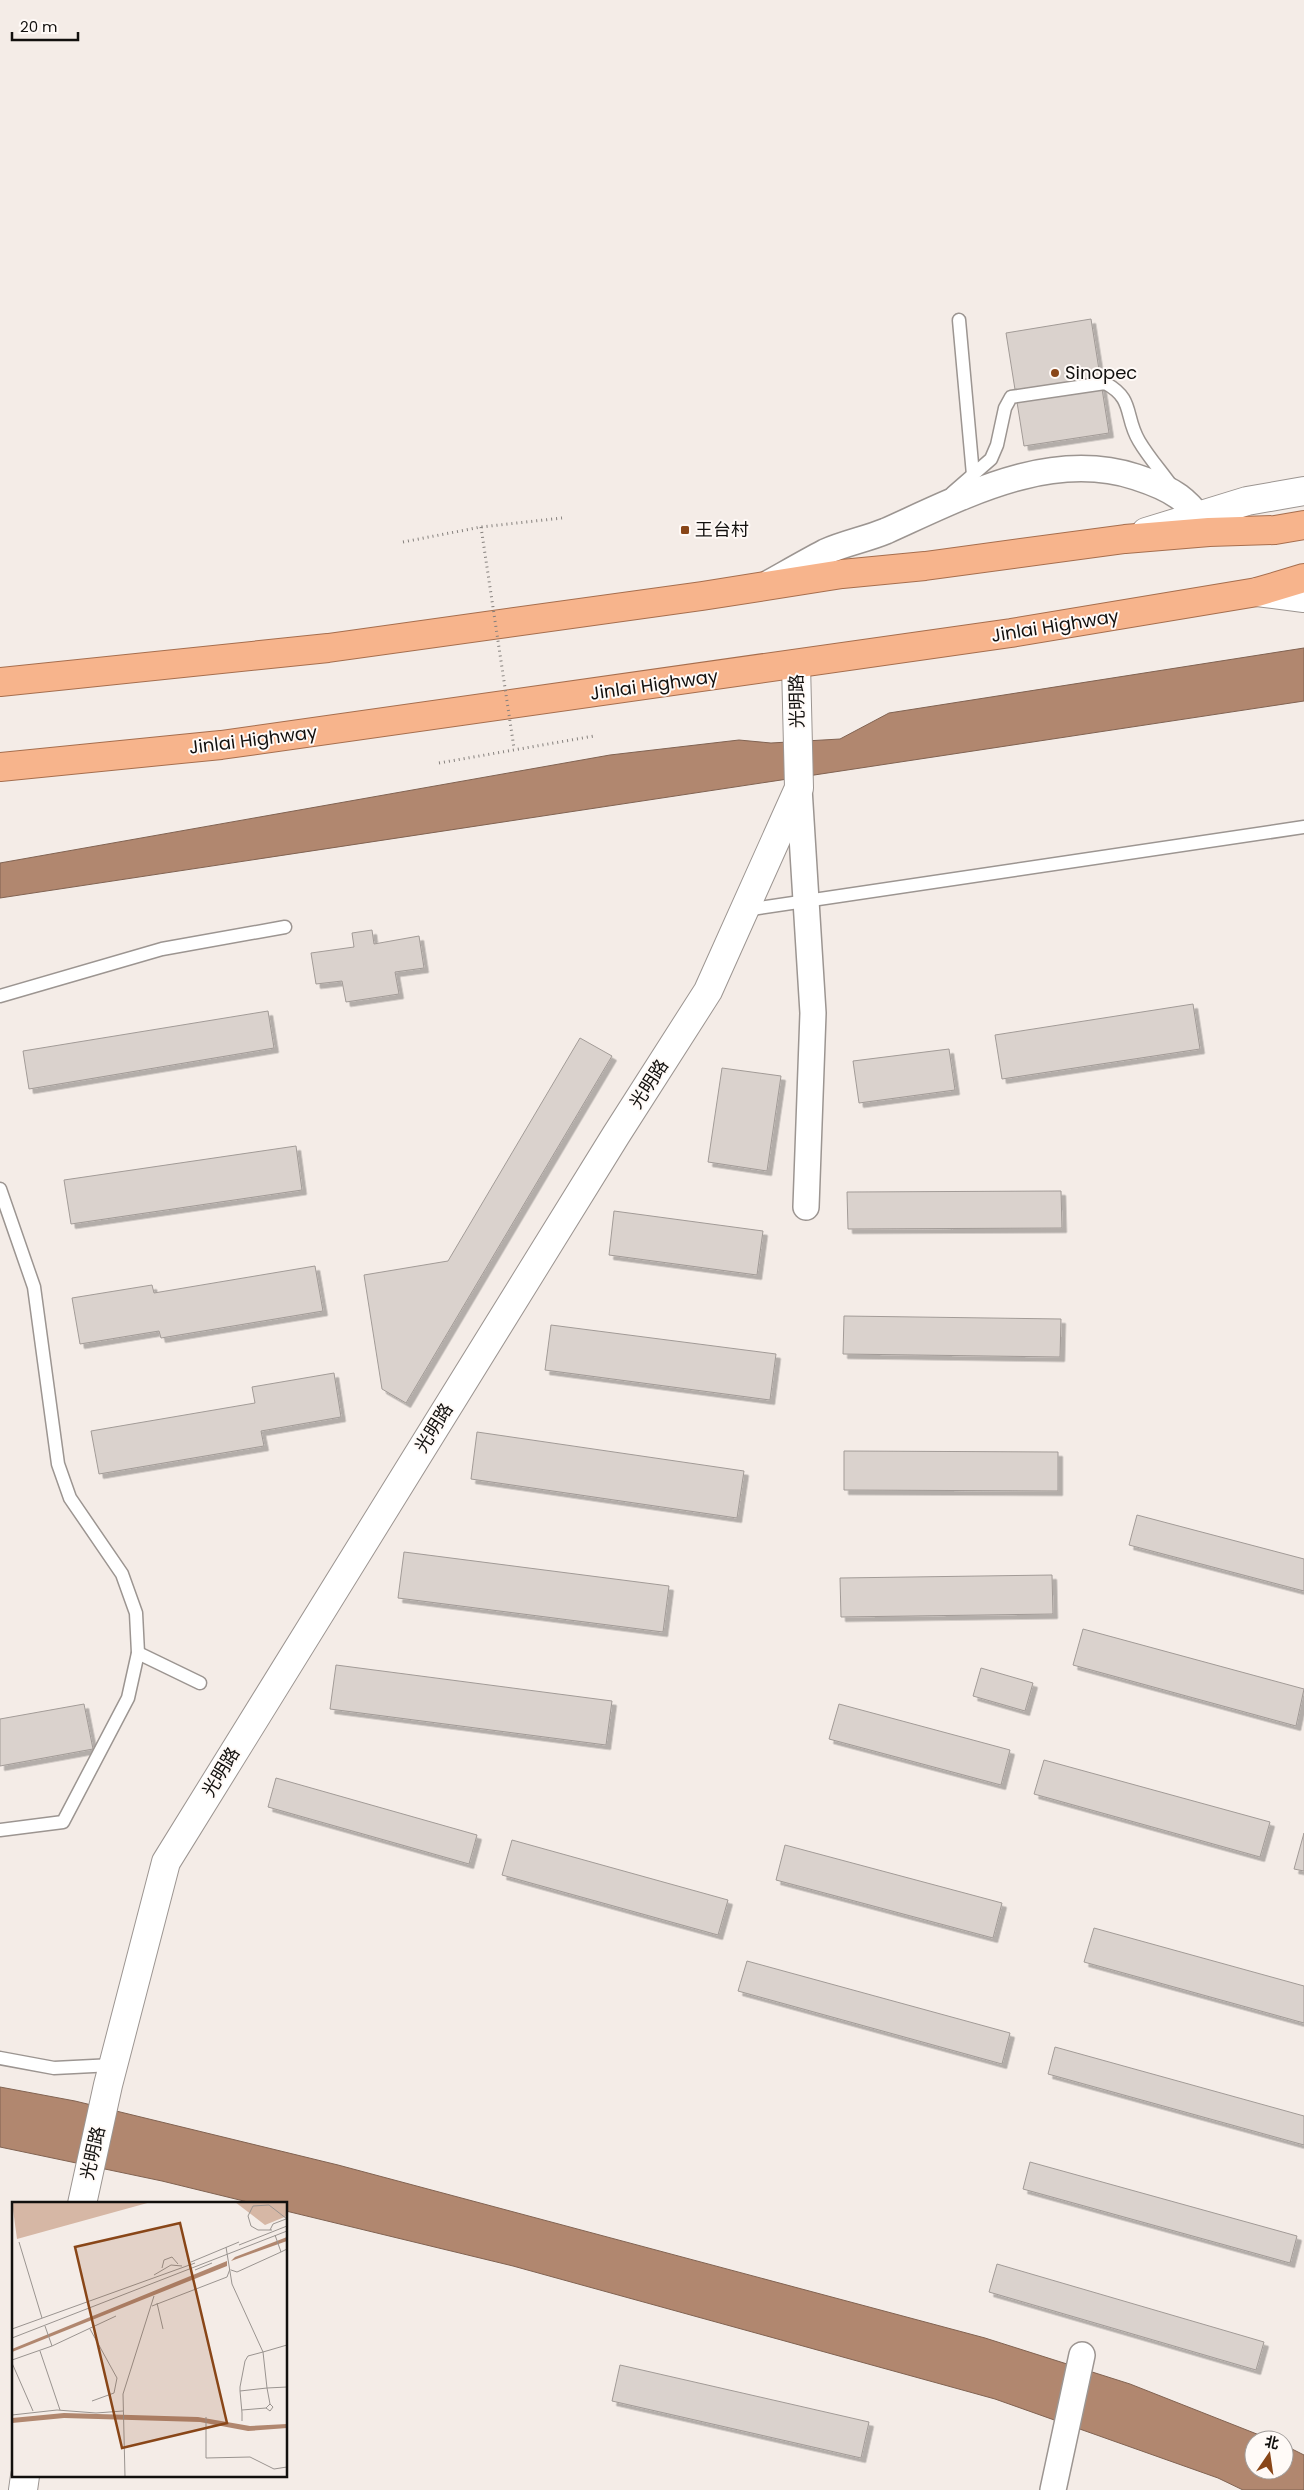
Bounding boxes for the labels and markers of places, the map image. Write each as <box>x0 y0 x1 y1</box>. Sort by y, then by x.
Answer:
place label: Sinopec <box>1065 360 1137 385</box>
marker: Sinopec <box>1049 367 1061 379</box>
place label: 王台村 <box>695 517 749 542</box>
marker: 王台村 <box>679 524 691 536</box>

